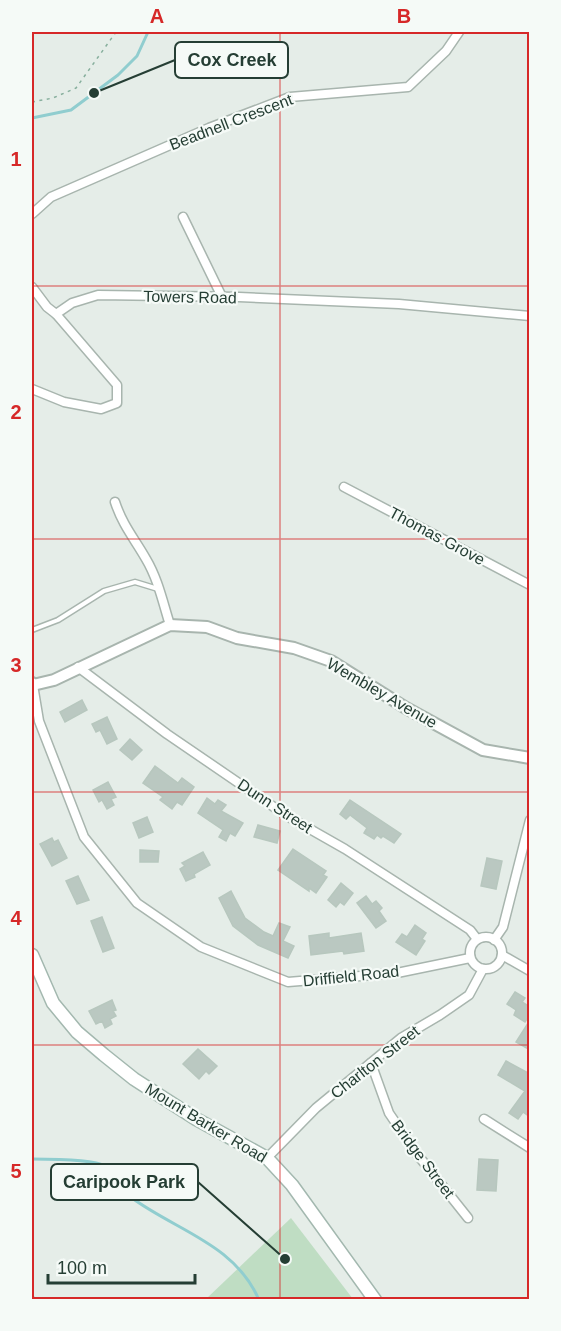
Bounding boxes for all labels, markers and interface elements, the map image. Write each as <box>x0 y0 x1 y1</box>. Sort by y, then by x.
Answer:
text: A <box>150 5 164 27</box>
text: B <box>397 5 411 27</box>
callout: Cox Creek <box>175 42 288 78</box>
text: Cox Creek <box>187 50 278 70</box>
street label: Beadnell Crescent <box>167 90 296 153</box>
text: 1 <box>10 148 22 170</box>
street label: Towers Road <box>143 288 237 306</box>
text: 2 <box>10 401 22 423</box>
street label: Thomas Grove <box>386 504 488 568</box>
text: 3 <box>10 654 22 676</box>
street label: Wembley Avenue <box>324 655 440 731</box>
street label: Dunn Street <box>235 776 316 837</box>
text: 4 <box>10 907 22 929</box>
street label: Driffield Road <box>302 962 400 990</box>
street label: Charlton Street <box>327 1022 423 1102</box>
street label: Mount Barker Road <box>142 1080 270 1166</box>
street label: Bridge Street <box>388 1117 458 1202</box>
text: 5 <box>10 1160 22 1182</box>
callout: Caripook Park <box>51 1164 198 1200</box>
text: Caripook Park <box>63 1172 186 1192</box>
scale bar <box>48 1247 195 1285</box>
text: 100 m <box>57 1258 107 1278</box>

